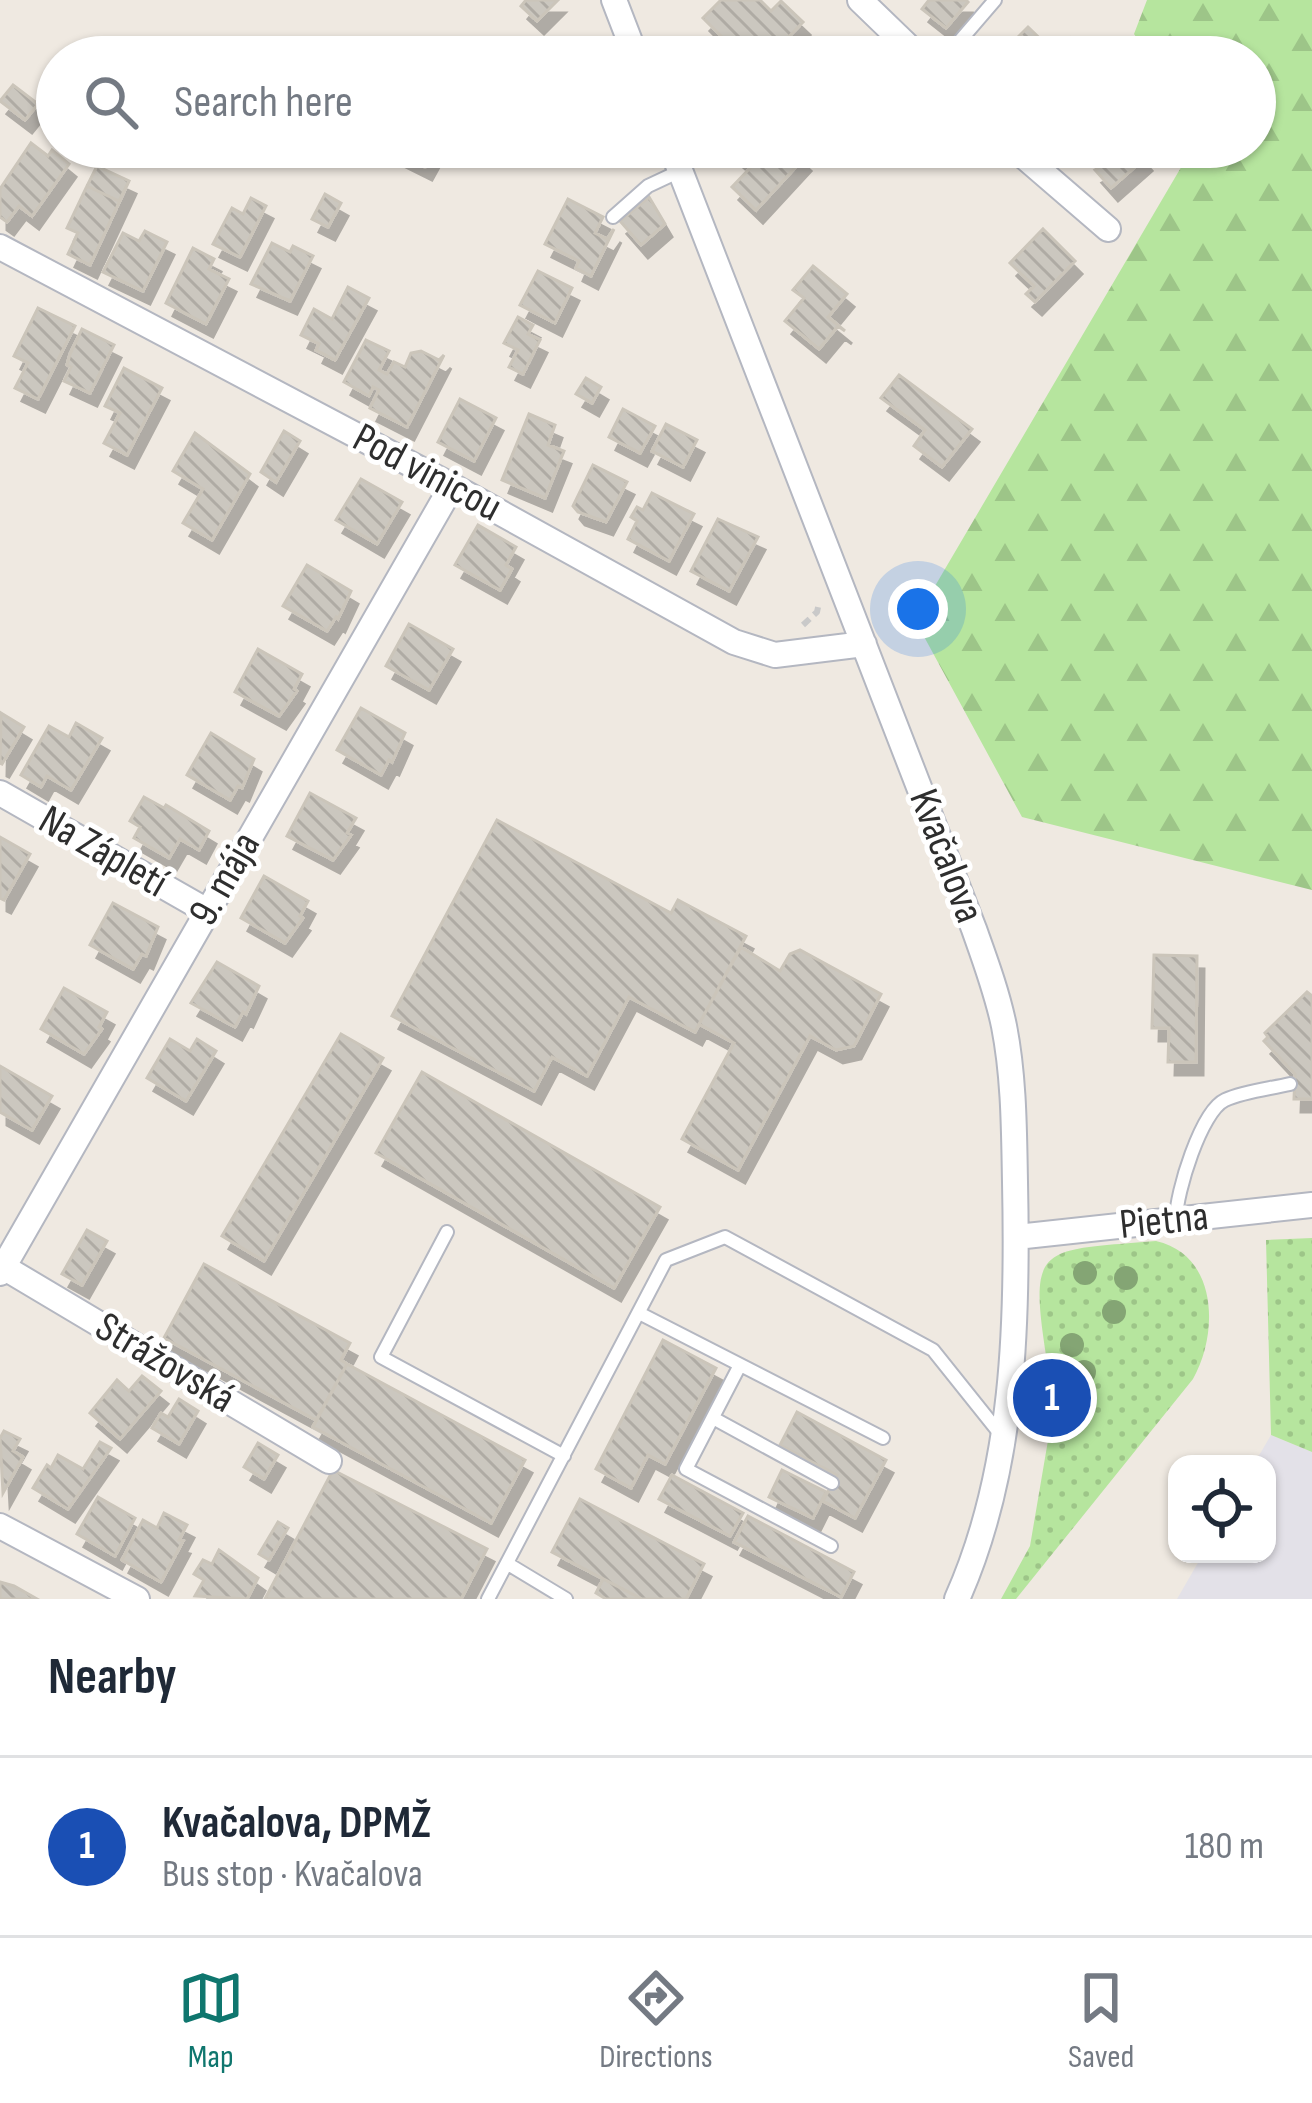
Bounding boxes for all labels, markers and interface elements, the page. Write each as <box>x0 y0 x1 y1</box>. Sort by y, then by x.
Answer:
search box <box>36 36 1276 168</box>
icon: search <box>78 69 144 135</box>
text: Search here <box>174 75 353 130</box>
street label: Pod vinicou <box>344 413 510 533</box>
your location <box>888 579 948 639</box>
street label: Kvačalova <box>897 782 995 930</box>
street label: Na Zápletí <box>30 795 177 909</box>
street label: 9. mája <box>178 823 272 935</box>
street label: Pietna <box>1117 1191 1211 1251</box>
street label: Strážovská <box>86 1302 244 1424</box>
pin: 1 <box>1013 1353 1091 1443</box>
map controls <box>1168 1455 1276 1563</box>
button: locate <box>1168 1455 1276 1563</box>
text: Nearby <box>48 1647 177 1708</box>
text: Kvačalova, DPMŽ <box>162 1796 431 1851</box>
text: 1 <box>79 1823 95 1870</box>
text: 180 m <box>1185 1823 1264 1870</box>
text: Bus stop · Kvačalova <box>162 1851 423 1898</box>
tab: Map <box>178 1965 244 2077</box>
tab: Directions <box>599 1965 713 2077</box>
tab: Saved <box>1068 1965 1134 2077</box>

